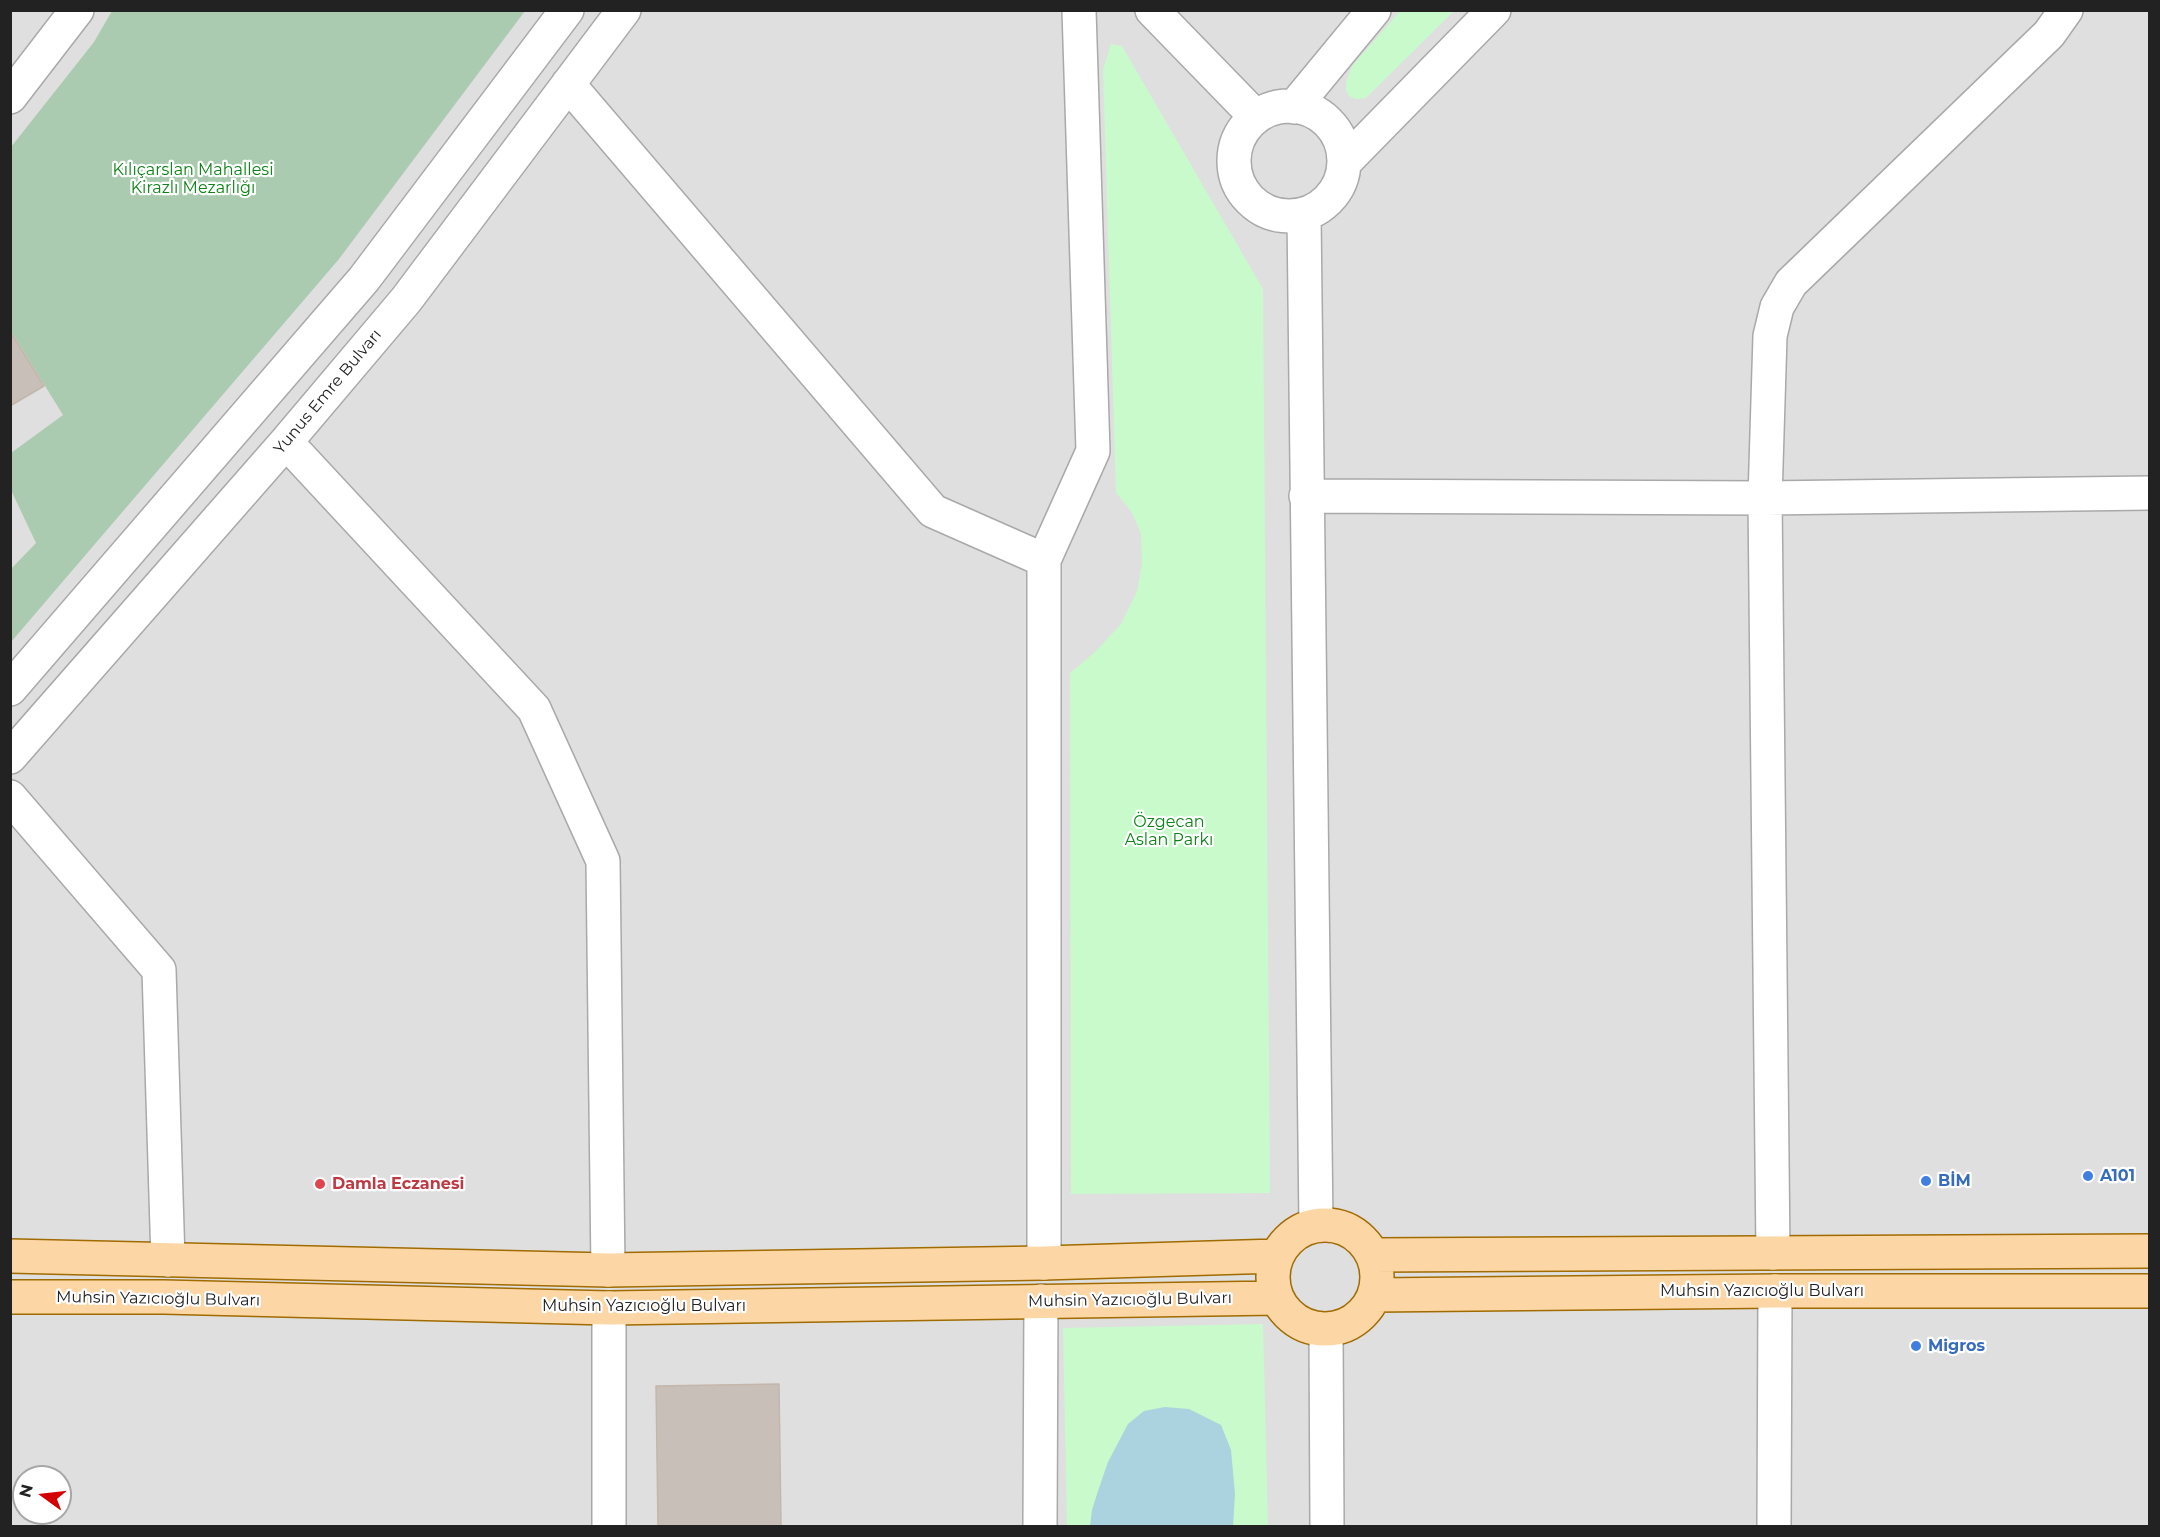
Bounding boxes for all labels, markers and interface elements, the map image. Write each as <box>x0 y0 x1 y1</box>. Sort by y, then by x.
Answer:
park label: Kılıçarslan Mahallesi Kirazlı Mezarlığı <box>113 160 273 198</box>
street label: Yunus Emre Bulvarı <box>270 326 386 458</box>
park label: Özgecan Aslan Parkı <box>1125 812 1213 850</box>
place label: A101 <box>2100 1166 2135 1186</box>
marker: A101 <box>2081 1169 2095 1183</box>
place label: BİM <box>1938 1171 1971 1191</box>
place label: Damla Eczanesi <box>332 1174 464 1194</box>
marker: BİM <box>1919 1174 1933 1188</box>
marker: Damla Eczanesi <box>313 1177 327 1191</box>
street label: Muhsin Yazıcıoğlu Bulvarı <box>1660 1281 1864 1301</box>
street label: Muhsin Yazıcıoğlu Bulvarı <box>56 1288 260 1310</box>
street label: Muhsin Yazıcıoğlu Bulvarı <box>1028 1289 1232 1311</box>
street label: Muhsin Yazıcıoğlu Bulvarı <box>542 1296 746 1316</box>
place label: Migros <box>1928 1336 1985 1356</box>
marker: Migros <box>1909 1339 1923 1353</box>
north arrow <box>12 1465 72 1525</box>
text: N <box>15 1482 37 1499</box>

